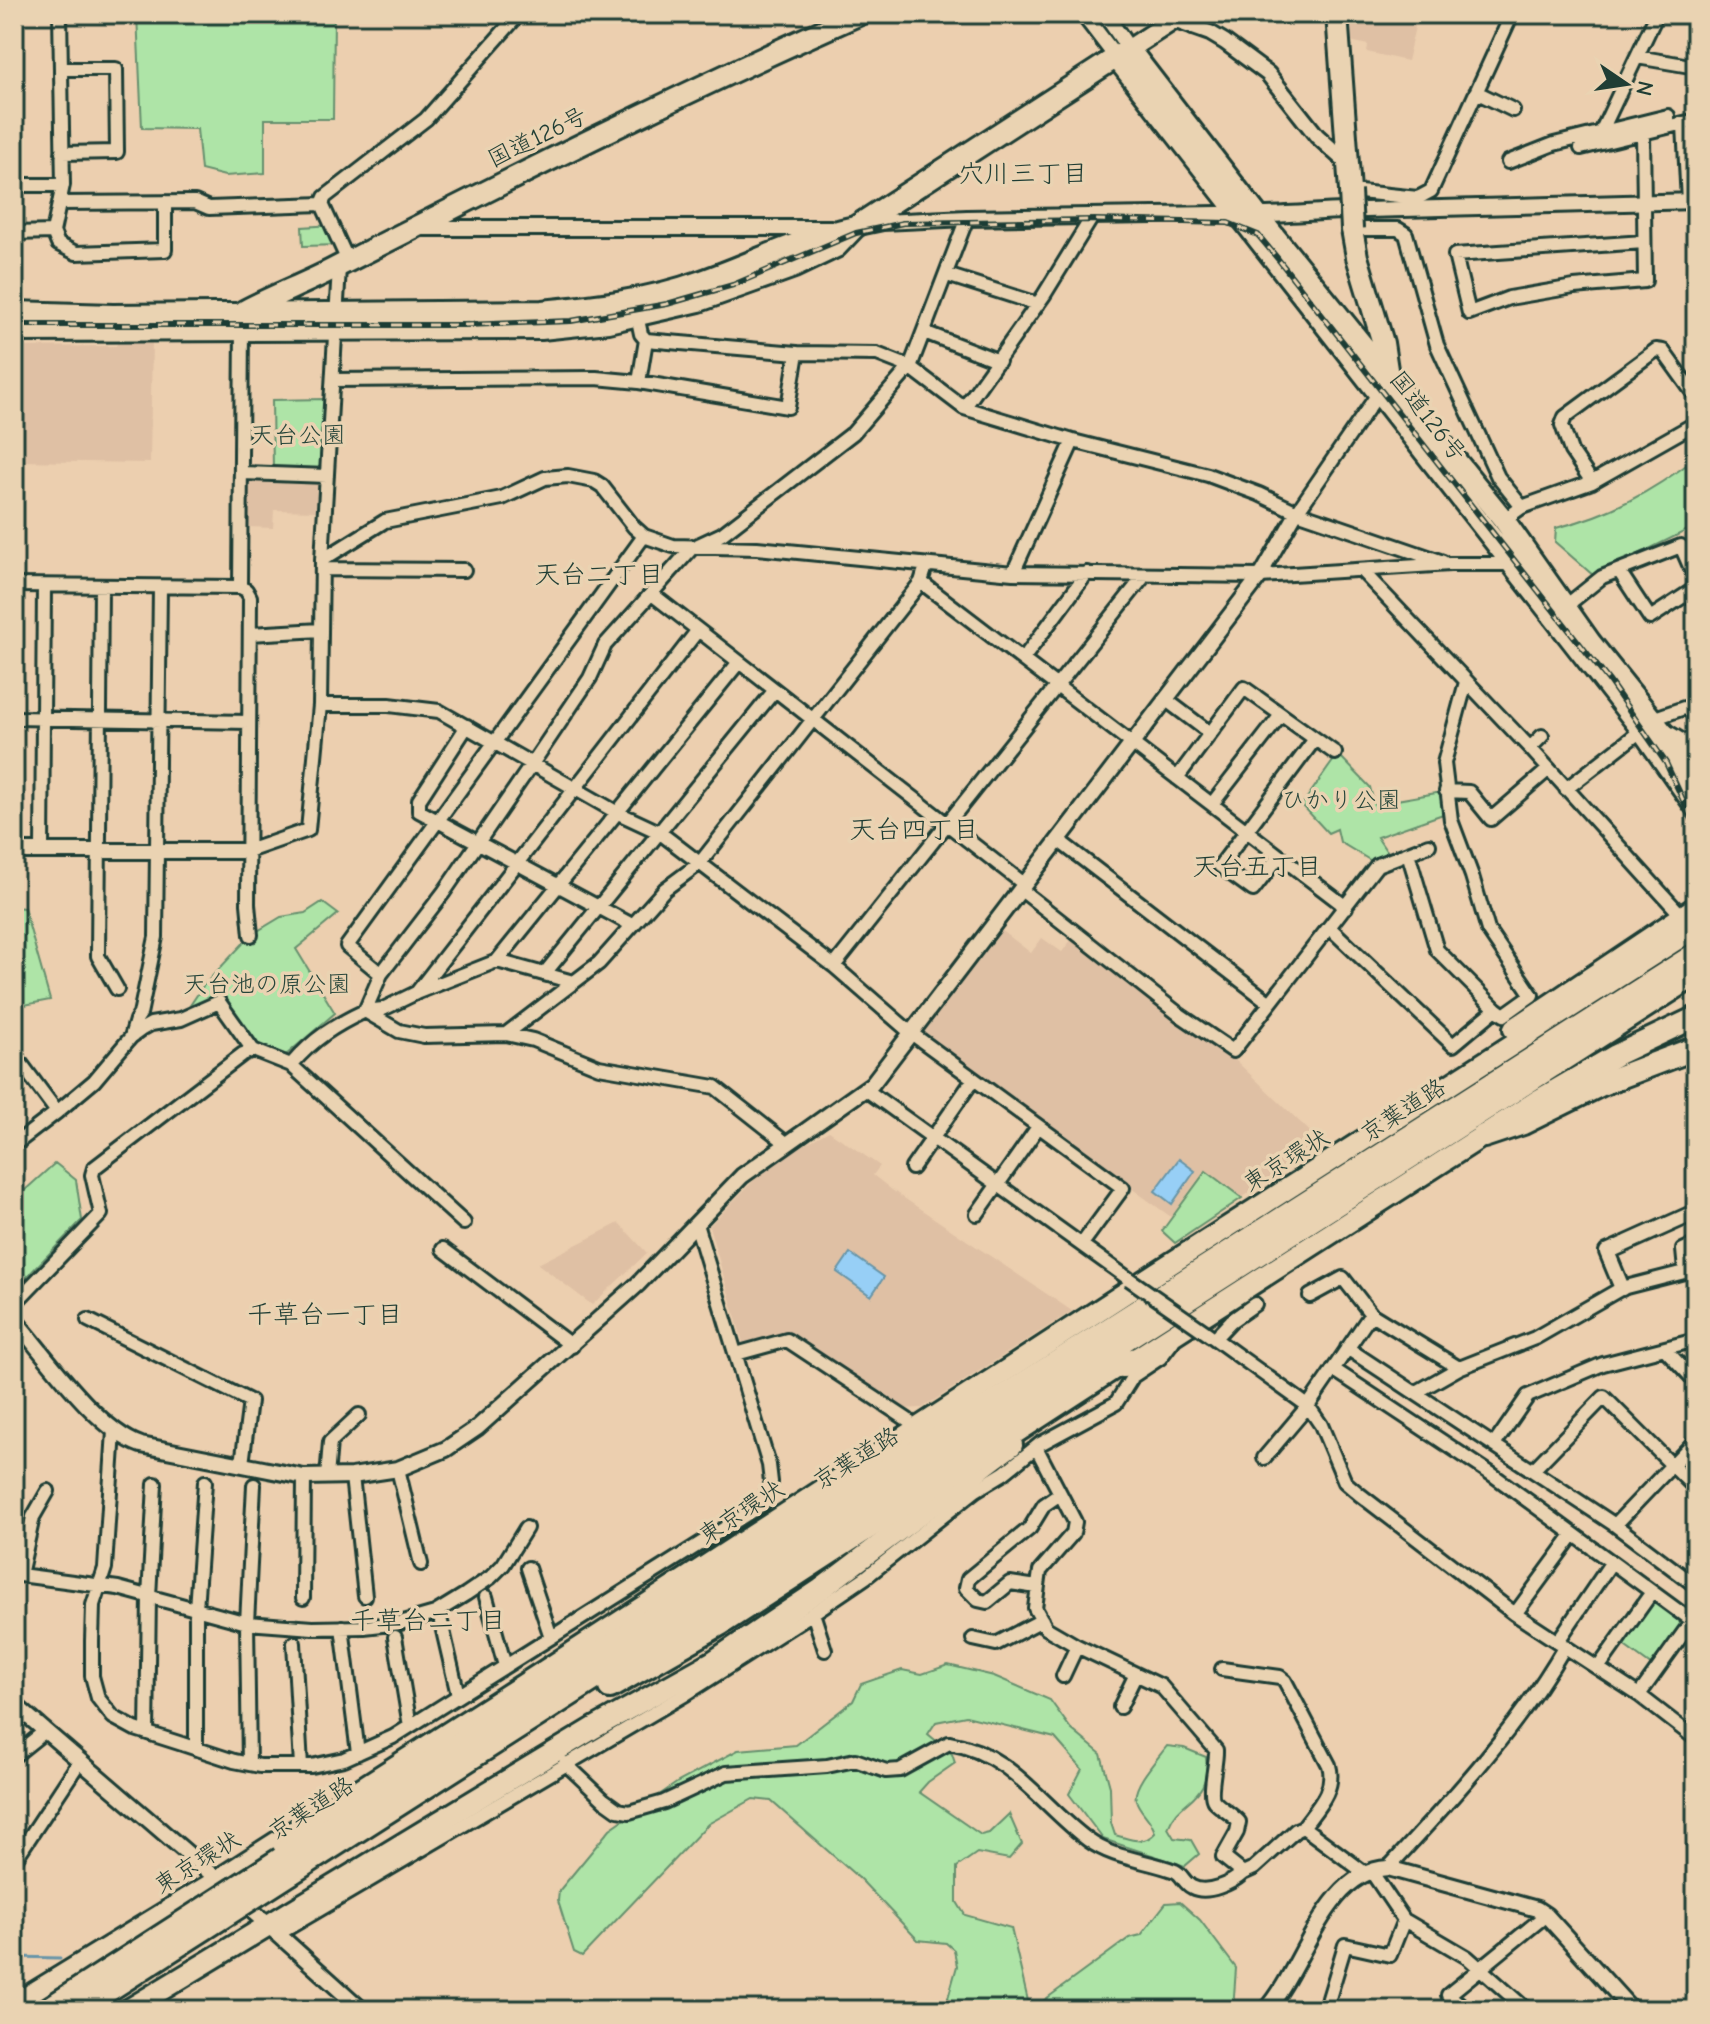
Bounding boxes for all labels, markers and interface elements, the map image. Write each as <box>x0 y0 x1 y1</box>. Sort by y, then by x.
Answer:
north arrow <box>1586 44 1666 124</box>
text: N <box>1630 78 1659 98</box>
street label: 国道126号 <box>483 101 591 173</box>
district label: 穴川三丁目 <box>958 159 1088 189</box>
street label: 国道126号 <box>1384 365 1472 467</box>
park label: 天台公園 <box>250 421 346 449</box>
district label: 天台二丁目 <box>534 560 664 590</box>
park label: ひかり公園 <box>1281 786 1401 814</box>
district label: 天台四丁目 <box>849 815 979 845</box>
district label: 天台五丁目 <box>1192 852 1322 882</box>
park label: 天台池の原公園 <box>183 970 351 998</box>
street label: 京葉道路 <box>1355 1072 1451 1148</box>
street label: 東京環状 <box>1238 1123 1334 1197</box>
district label: 千草台一丁目 <box>247 1300 403 1330</box>
street label: 京葉道路 <box>808 1421 904 1495</box>
street label: 東京環状 <box>693 1474 789 1550</box>
district label: 千草台二丁目 <box>350 1606 506 1636</box>
street label: 京葉道路 <box>263 1770 359 1846</box>
street label: 東京環状 <box>149 1825 245 1899</box>

